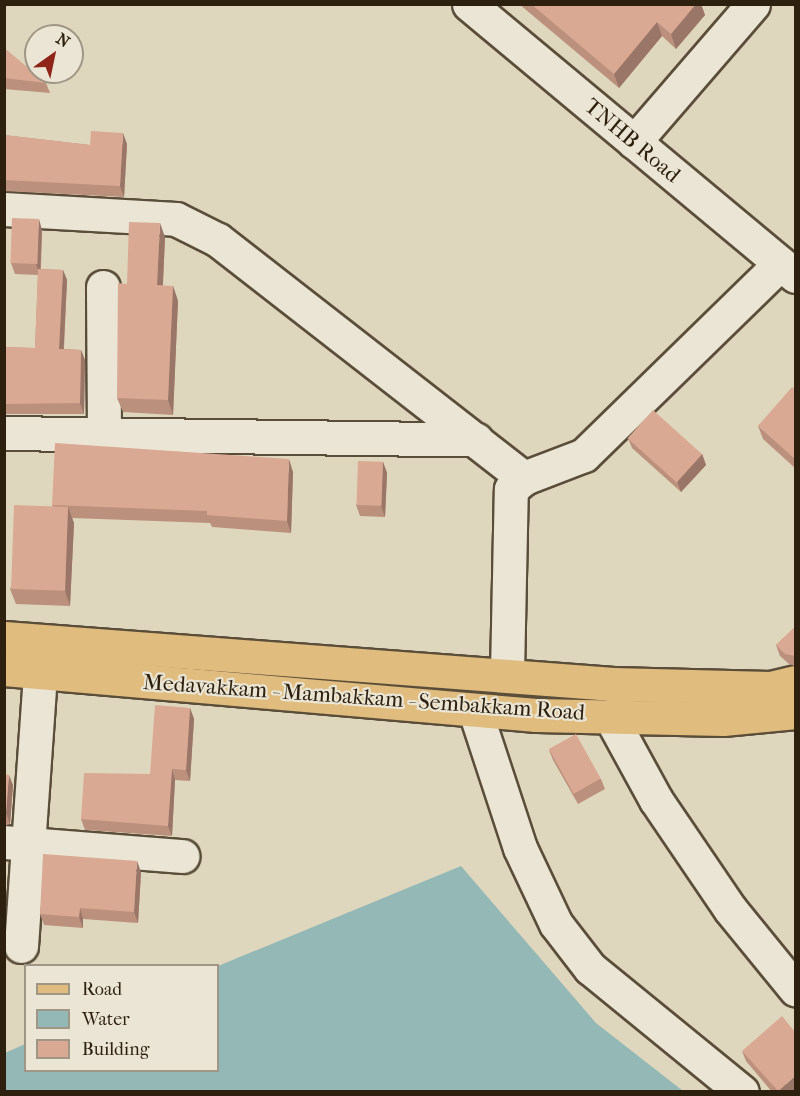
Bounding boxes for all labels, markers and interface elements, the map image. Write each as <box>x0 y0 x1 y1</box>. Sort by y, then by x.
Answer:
north arrow <box>24 24 84 84</box>
text: N <box>53 29 73 51</box>
street label: TNHB Road <box>579 93 685 189</box>
street label: Medavakkam - Mambakkam - Sembakkam Road <box>142 669 586 727</box>
legend <box>24 964 219 1072</box>
text: Road <box>82 979 122 1000</box>
text: Water <box>82 1009 130 1030</box>
text: Building <box>82 1039 149 1060</box>

